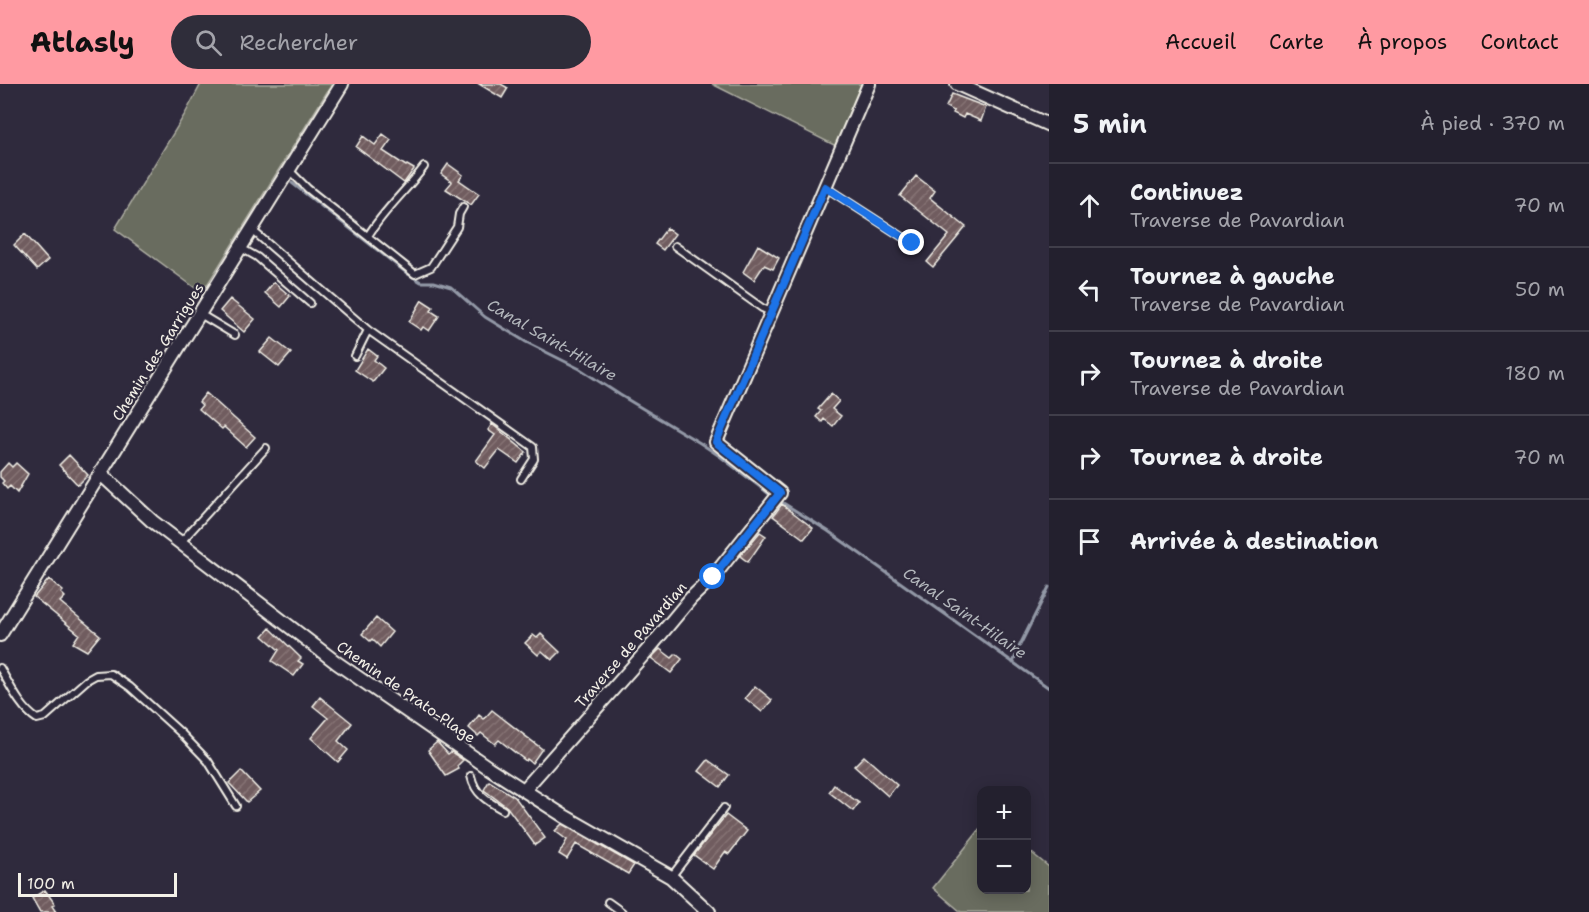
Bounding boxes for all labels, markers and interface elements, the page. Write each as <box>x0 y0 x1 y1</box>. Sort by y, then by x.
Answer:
search box <box>171 15 591 69</box>
text: Atlasly <box>30 23 135 61</box>
icon: search <box>192 26 225 59</box>
text: Rechercher <box>240 28 358 57</box>
text: Accueil <box>1165 28 1236 56</box>
text: Carte <box>1269 28 1324 56</box>
text: À propos <box>1357 28 1447 56</box>
text: Contact <box>1480 28 1559 56</box>
text: 5 min <box>1073 106 1147 141</box>
text: À pied · 370 m <box>1420 110 1565 136</box>
text: Continuez <box>1130 178 1243 207</box>
icon: ahead <box>1073 189 1106 222</box>
text: 70 m <box>1513 192 1565 218</box>
text: Traverse de Pavardian <box>1130 207 1345 233</box>
route end <box>898 229 924 255</box>
text: Tournez à gauche <box>1130 262 1335 291</box>
icon: left <box>1073 273 1106 306</box>
text: 50 m <box>1515 276 1565 302</box>
street label: Chemin des Garrigues <box>107 279 209 425</box>
text: Traverse de Pavardian <box>1130 291 1345 317</box>
water label: Canal Saint-Hilaire <box>483 294 621 386</box>
text: Tournez à droite <box>1130 346 1323 375</box>
icon: right <box>1073 357 1106 390</box>
text: 180 m <box>1505 360 1565 386</box>
text: Traverse de Pavardian <box>1130 375 1345 401</box>
icon: right <box>1073 441 1106 474</box>
text: Tournez à droite <box>1130 443 1323 472</box>
text: 70 m <box>1513 444 1565 470</box>
icon: arrive <box>1073 525 1106 558</box>
text: Arrivée à destination <box>1130 527 1378 556</box>
water label: Canal Saint-Hilaire <box>899 562 1031 664</box>
route start <box>699 563 725 589</box>
street label: Traverse de Pavardian <box>571 578 691 712</box>
street label: Chemin de Prato-Plage <box>333 636 479 748</box>
map controls <box>977 786 1031 894</box>
button: + <box>977 786 1031 840</box>
button: − <box>977 840 1031 894</box>
scale bar <box>18 870 177 898</box>
text: 100 m <box>27 873 75 894</box>

